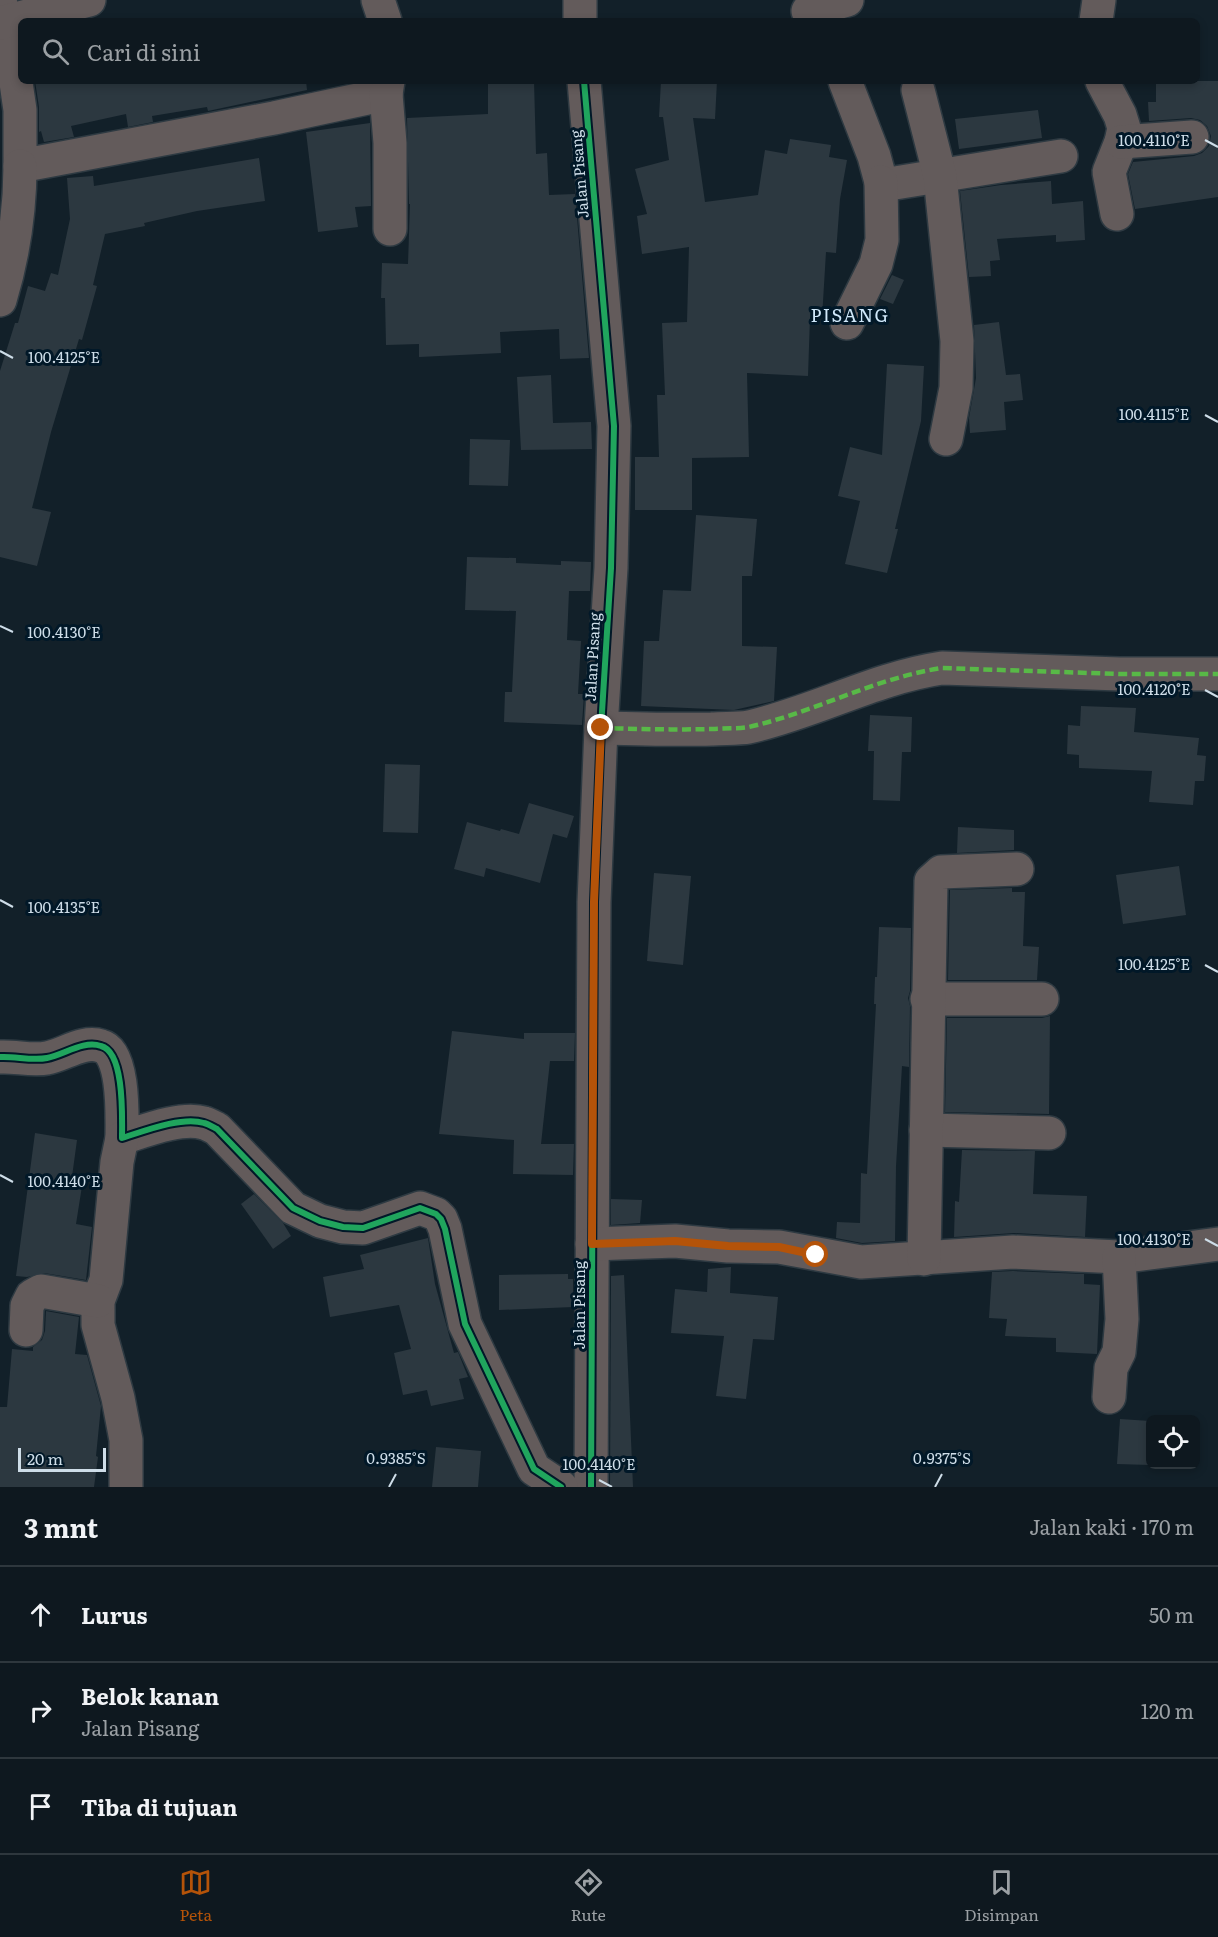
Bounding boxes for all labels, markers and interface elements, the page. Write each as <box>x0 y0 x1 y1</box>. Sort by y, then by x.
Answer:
search box <box>18 18 1200 84</box>
icon: search <box>39 35 72 68</box>
text: Cari di sini <box>87 35 200 68</box>
street label: Jalan Pisang <box>563 128 594 219</box>
text: 100.4110°E <box>1118 128 1190 151</box>
district label: PISANG <box>810 301 890 328</box>
text: 100.4125°E <box>28 345 100 368</box>
text: 100.4115°E <box>1119 402 1189 425</box>
street label: Jalan Pisang <box>578 611 605 702</box>
text: 100.4130°E <box>27 620 101 643</box>
text: 100.4120°E <box>1118 677 1190 700</box>
route end <box>587 714 613 740</box>
text: 100.4135°E <box>28 895 100 918</box>
text: 100.4125°E <box>1118 952 1190 975</box>
text: 100.4140°E <box>27 1169 101 1192</box>
text: 100.4130°E <box>1117 1227 1191 1250</box>
route start <box>802 1241 828 1267</box>
street label: Jalan Pisang <box>567 1260 590 1349</box>
map controls <box>1146 1415 1200 1469</box>
button: locate <box>1146 1415 1200 1469</box>
scale bar <box>18 1445 106 1472</box>
text: 20 m <box>27 1446 63 1470</box>
text: 0.9385°S <box>366 1446 426 1469</box>
text: 0.9375°S <box>913 1446 971 1469</box>
text: 100.4140°E <box>562 1452 636 1475</box>
text: 3 mnt <box>24 1507 98 1546</box>
text: Jalan kaki · 170 m <box>1029 1511 1194 1541</box>
icon: ahead <box>24 1598 57 1631</box>
text: Lurus <box>81 1598 148 1631</box>
text: 50 m <box>1149 1599 1194 1629</box>
text: Belok kanan <box>81 1679 219 1712</box>
icon: right <box>24 1694 57 1727</box>
text: 120 m <box>1141 1695 1194 1725</box>
text: Jalan Pisang <box>81 1712 199 1742</box>
icon: arrive <box>24 1790 57 1823</box>
text: Tiba di tujuan <box>81 1790 237 1823</box>
tab: Peta <box>179 1866 212 1926</box>
tab: Rute <box>571 1866 606 1926</box>
tab: Disimpan <box>964 1866 1039 1926</box>

